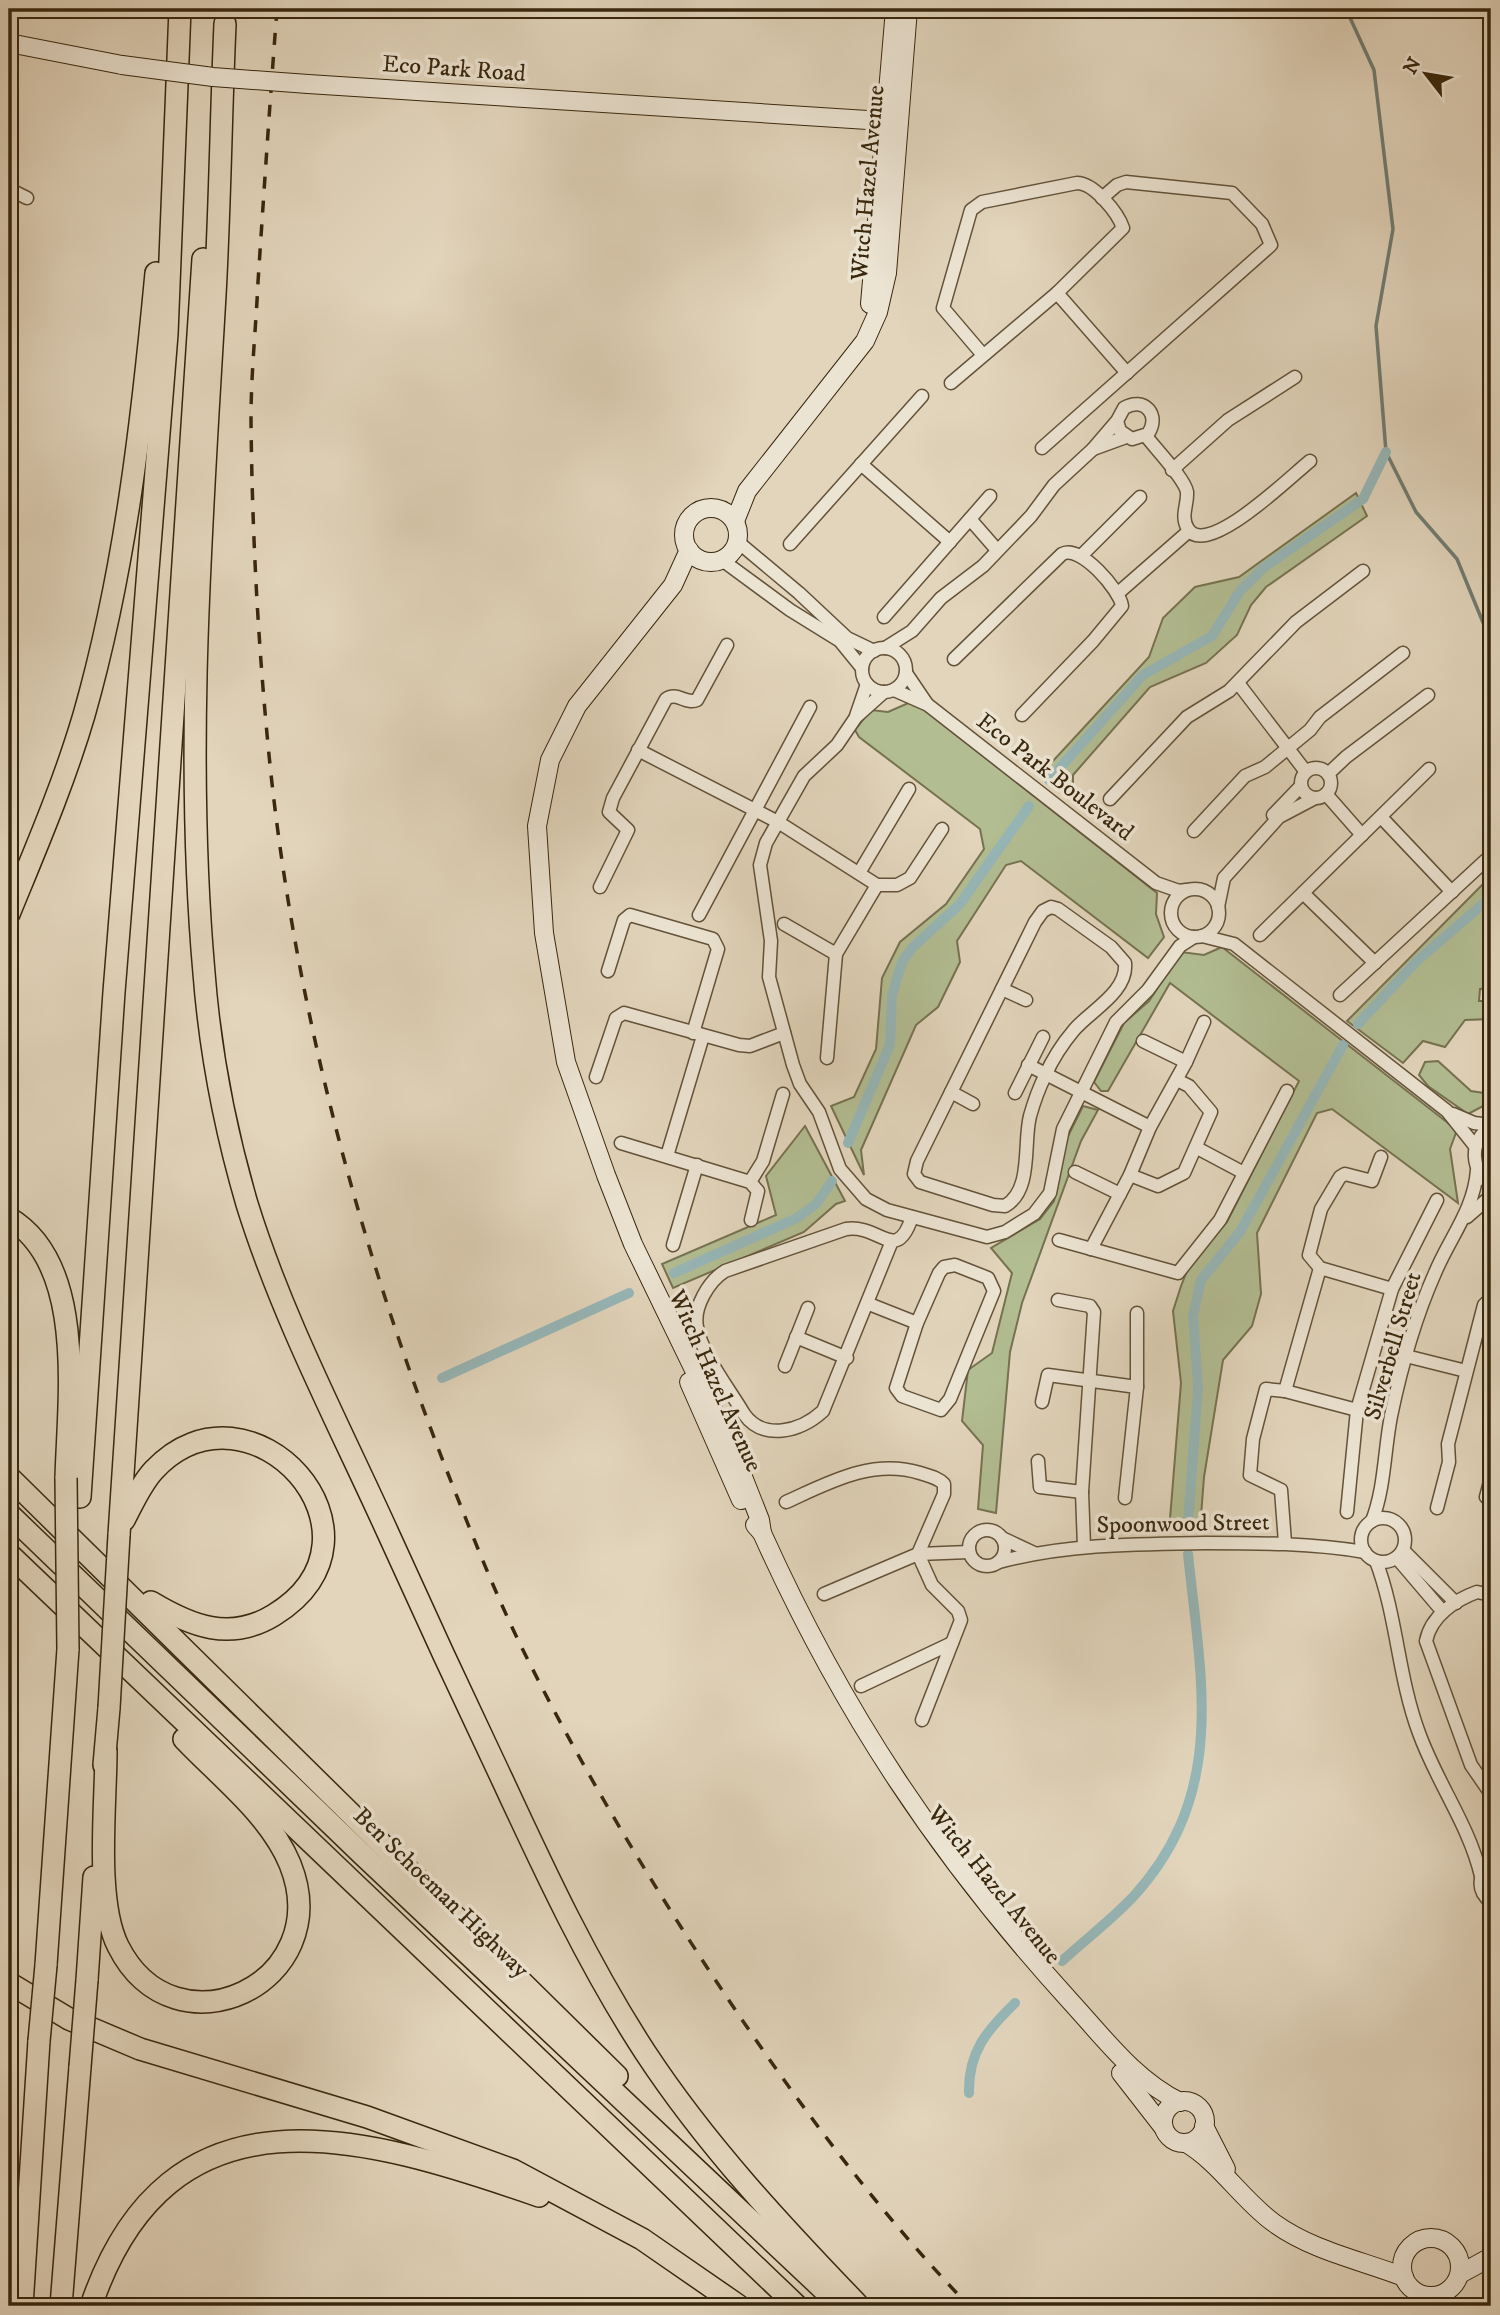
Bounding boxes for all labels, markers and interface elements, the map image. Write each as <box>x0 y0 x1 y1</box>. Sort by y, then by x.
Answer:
north arrow <box>1392 38 1462 108</box>
street label: Eco Park Road <box>381 49 527 89</box>
text: N <box>1399 53 1427 79</box>
street label: Witch Hazel Avenue <box>844 84 891 283</box>
street label: Eco Park Boulevard <box>970 706 1140 848</box>
street label: Silverbell Street <box>1358 1268 1429 1424</box>
street label: Witch Hazel Avenue <box>661 1284 769 1477</box>
street label: Spoonwood Street <box>1096 1507 1270 1541</box>
street label: Witch Hazel Avenue <box>920 1799 1067 1971</box>
street label: Ben Schoeman Highway <box>347 1801 536 1985</box>

